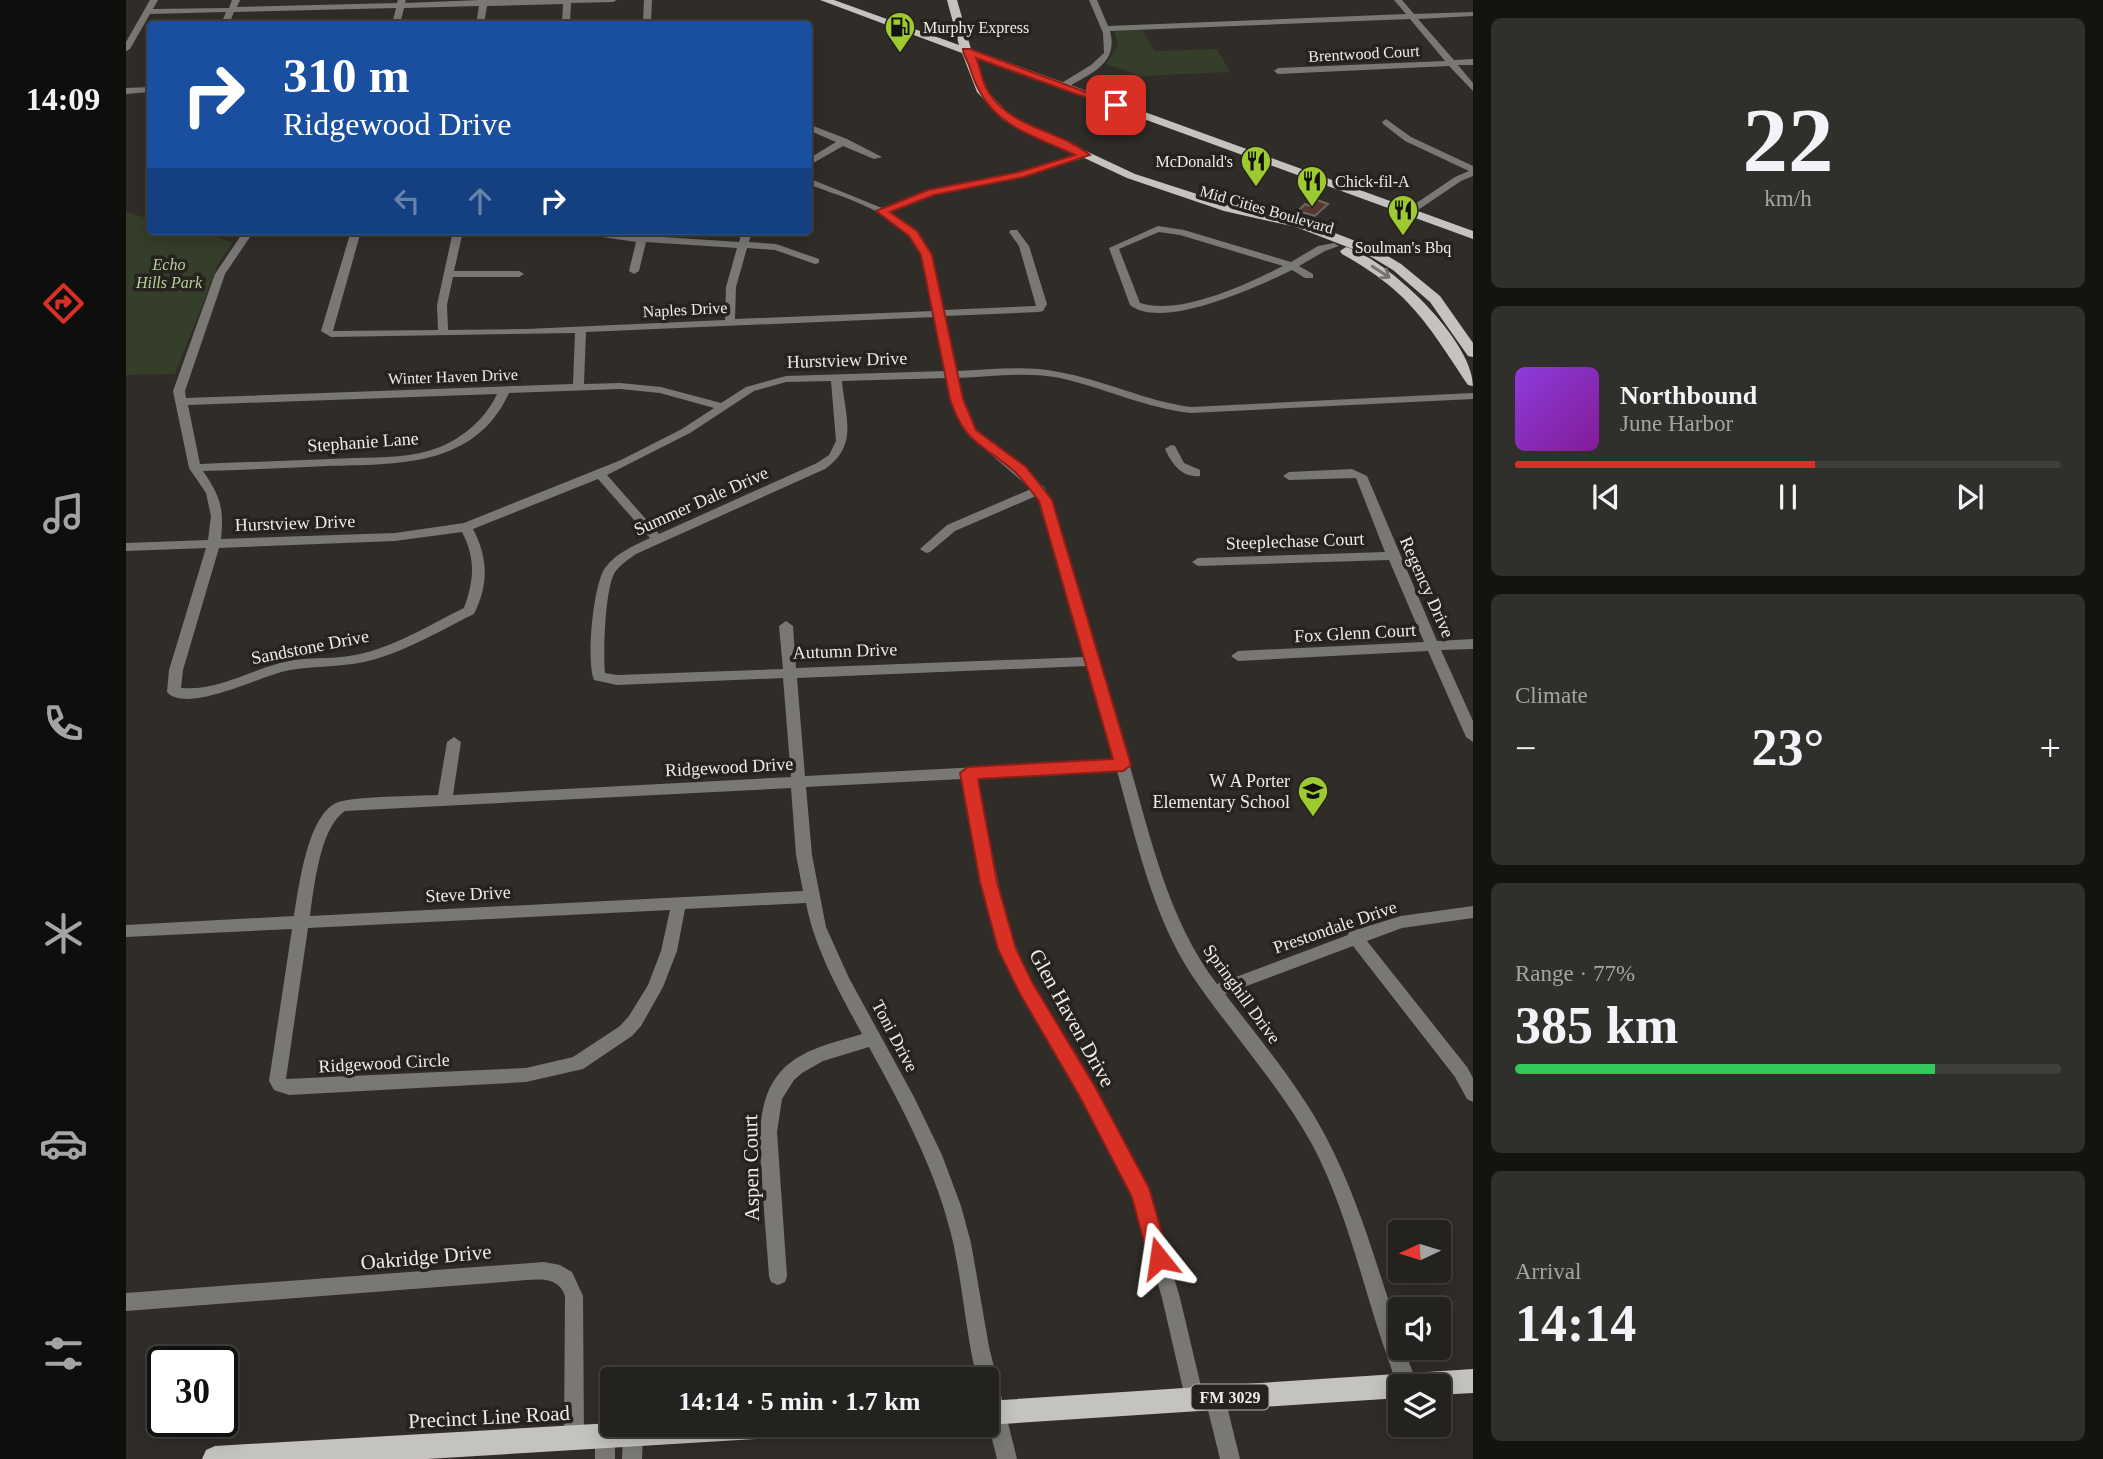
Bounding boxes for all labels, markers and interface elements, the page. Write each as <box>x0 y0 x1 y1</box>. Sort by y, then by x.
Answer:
fuel station icon: Murphy Express <box>883 10 917 54</box>
place label: Murphy Express <box>923 19 1029 37</box>
street label: Brentwood Court <box>1308 42 1421 65</box>
text: 310 m <box>283 48 410 103</box>
icon: right <box>168 49 259 140</box>
pin <box>1086 75 1146 135</box>
text: 14:09 <box>26 81 100 117</box>
icon: arrive <box>1097 86 1135 124</box>
text: 22 <box>1743 90 1834 191</box>
text: Ridgewood Drive <box>283 106 511 142</box>
restaurant icon: McDonald's <box>1239 144 1273 188</box>
place label: McDonald's <box>1155 153 1233 170</box>
restaurant icon: Chick-fil-A <box>1295 164 1329 208</box>
place label: Chick-fil-A <box>1335 173 1410 190</box>
icon: left <box>388 182 426 220</box>
icon: ahead <box>461 182 499 220</box>
icon: right <box>534 182 572 220</box>
street label: Mid Cities Boulevard <box>1198 182 1336 237</box>
text: km/h <box>1764 186 1812 211</box>
restaurant icon: Soulman's Bbq <box>1386 193 1420 237</box>
place label: Soulman's Bbq <box>1355 239 1451 257</box>
park label: Echo Hills Park <box>135 256 203 291</box>
one-way arrow <box>1370 265 1390 279</box>
icon: directions <box>39 279 88 328</box>
street label: Naples Drive <box>642 299 728 321</box>
street label: Hurstview Drive <box>786 348 908 372</box>
street label: Winter Haven Drive <box>388 366 518 387</box>
text: Northbound <box>1620 381 1757 410</box>
text: June Harbor <box>1620 411 1733 436</box>
street label: Stephanie Lane <box>307 428 419 456</box>
street label: Summer Dale Drive <box>631 462 771 540</box>
icon: previous <box>1587 478 1625 516</box>
icon: pause <box>1769 478 1807 516</box>
icon: next <box>1951 478 1989 516</box>
icon: music <box>39 489 88 538</box>
street label: Hurstview Drive <box>234 511 356 535</box>
street label: Steeplechase Court <box>1225 529 1365 553</box>
street label: Regency Drive <box>1396 533 1458 641</box>
street label: Fox Glenn Court <box>1294 620 1416 646</box>
street label: Sandstone Drive <box>249 626 371 668</box>
street label: Autumn Drive <box>792 639 898 663</box>
text: Climate <box>1515 683 1588 708</box>
icon: phone <box>39 699 88 748</box>
text: 23° <box>1752 719 1824 776</box>
text: − <box>1515 727 1536 769</box>
text: + <box>2040 727 2061 769</box>
street label: Ridgewood Drive <box>664 754 794 780</box>
place label: W A Porter Elementary School <box>1153 771 1290 812</box>
school or university icon: W A Porter Elementary School <box>1296 774 1330 818</box>
street label: Steve Drive <box>425 882 511 906</box>
street label: Prestondale Drive <box>1271 896 1399 958</box>
icon: climate <box>39 909 88 958</box>
street label: Springhill Drive <box>1199 941 1285 1047</box>
street label: Glen Haven Drive <box>1024 945 1120 1091</box>
text: Range · 77% <box>1515 961 1635 986</box>
street label: Toni Drive <box>868 997 922 1075</box>
text: 385 km <box>1515 997 1678 1054</box>
street label: Ridgewood Circle <box>318 1050 450 1076</box>
street label: Aspen Court <box>738 1114 764 1222</box>
icon: car <box>39 1119 88 1168</box>
north arrow <box>1388 1220 1451 1283</box>
map controls <box>1388 1220 1451 1437</box>
position arrow <box>1122 1221 1196 1295</box>
street label: Oakridge Drive <box>360 1239 492 1275</box>
text: Arrival <box>1515 1259 1581 1284</box>
text: 14:14 <box>1515 1295 1636 1352</box>
button: sound <box>1388 1297 1451 1360</box>
icon: filters <box>39 1329 88 1378</box>
speed limit sign: 30 <box>147 1346 238 1437</box>
button: layers <box>1388 1374 1451 1437</box>
road number: FM 3029 <box>1192 1385 1268 1410</box>
text: 14:14 · 5 min · 1.7 km <box>679 1387 920 1416</box>
street label: Precinct Line Road <box>407 1401 571 1433</box>

